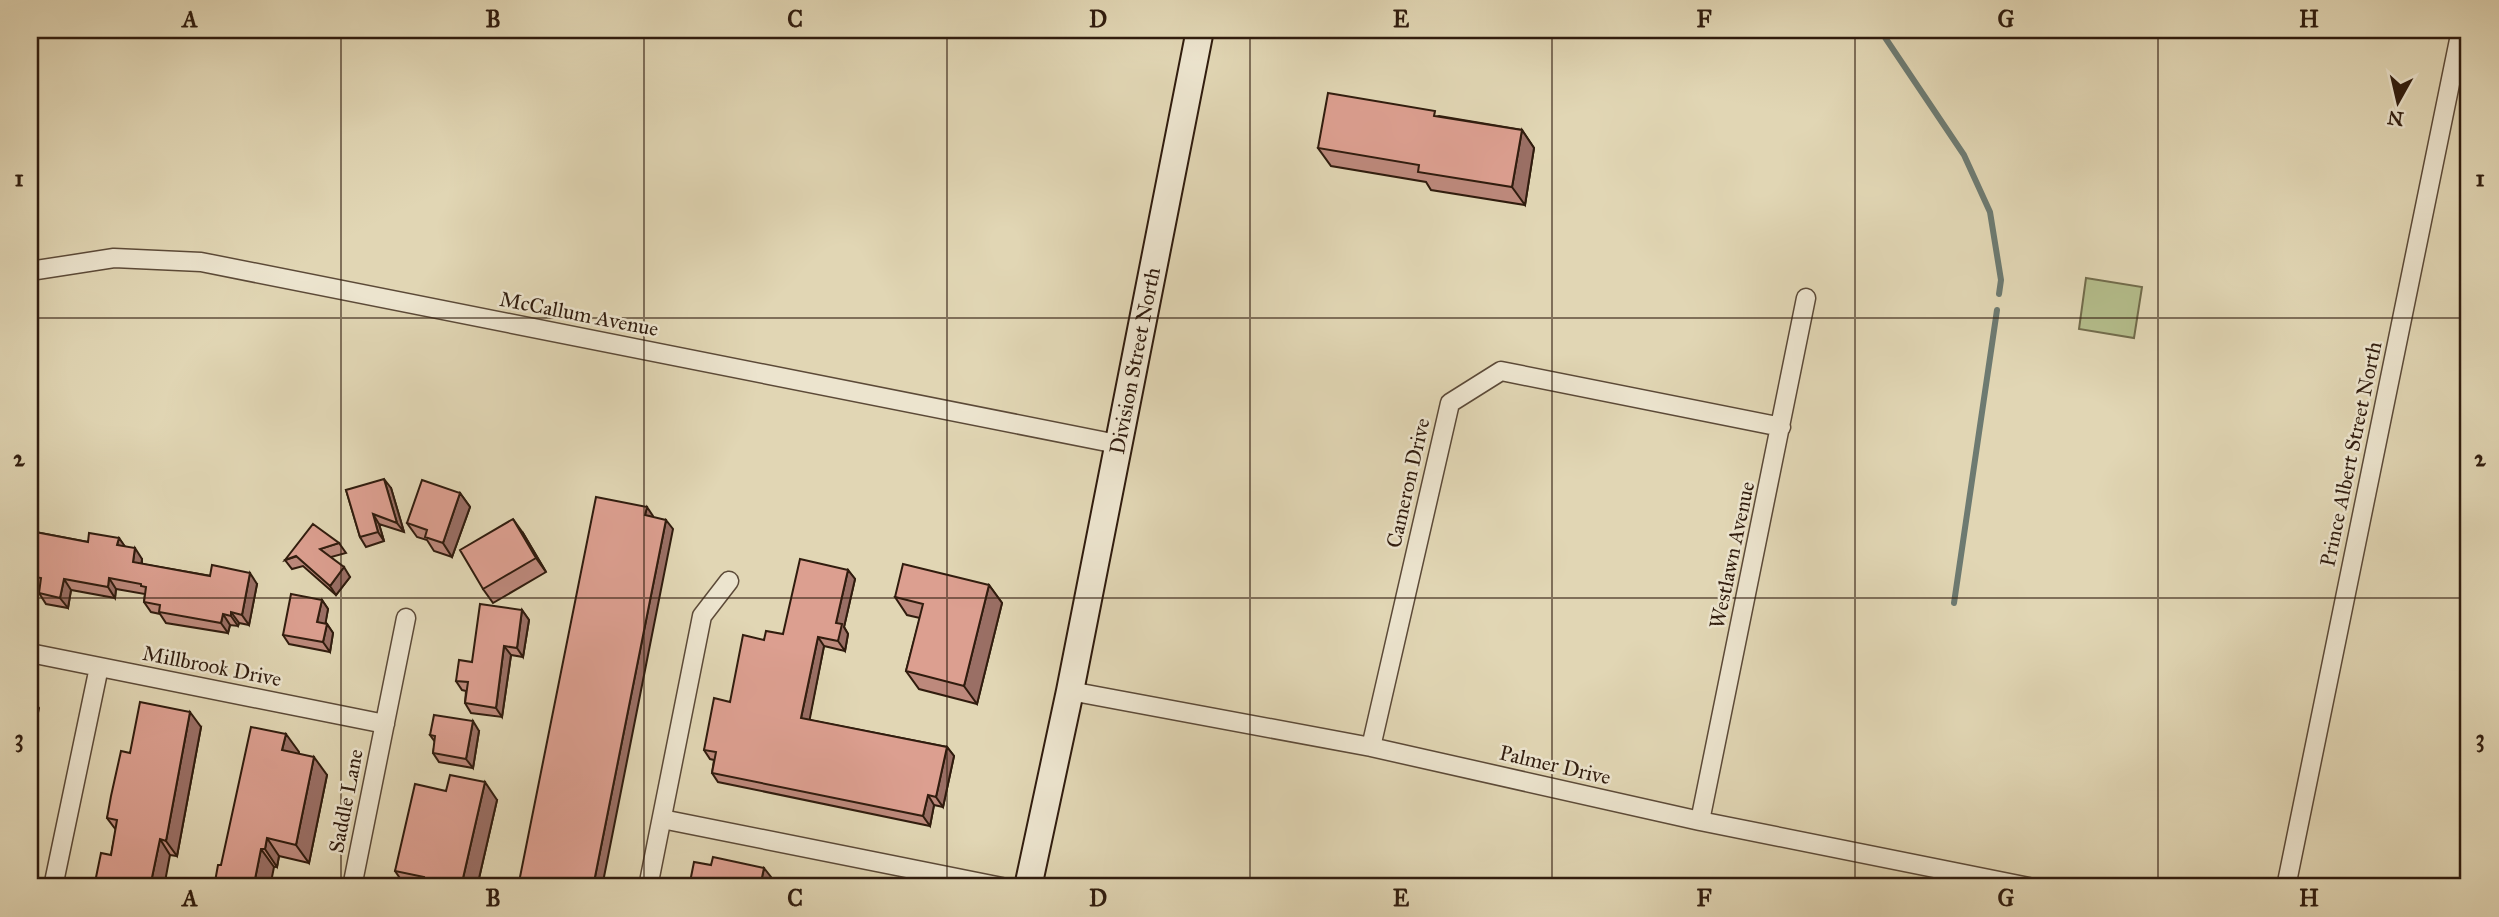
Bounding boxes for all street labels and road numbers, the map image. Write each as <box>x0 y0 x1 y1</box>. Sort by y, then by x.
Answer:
street label: Division Street North <box>1104 265 1166 456</box>
street label: McCallum Avenue <box>497 286 661 342</box>
street label: Prince Albert Street North <box>2314 339 2388 569</box>
street label: Cameron Drive <box>1380 415 1436 550</box>
street label: Westlawn Avenue <box>1704 479 1760 631</box>
street label: Millbrook Drive <box>140 640 284 692</box>
street label: Palmer Drive <box>1497 740 1613 790</box>
street label: Saddle Lane <box>323 747 369 855</box>

